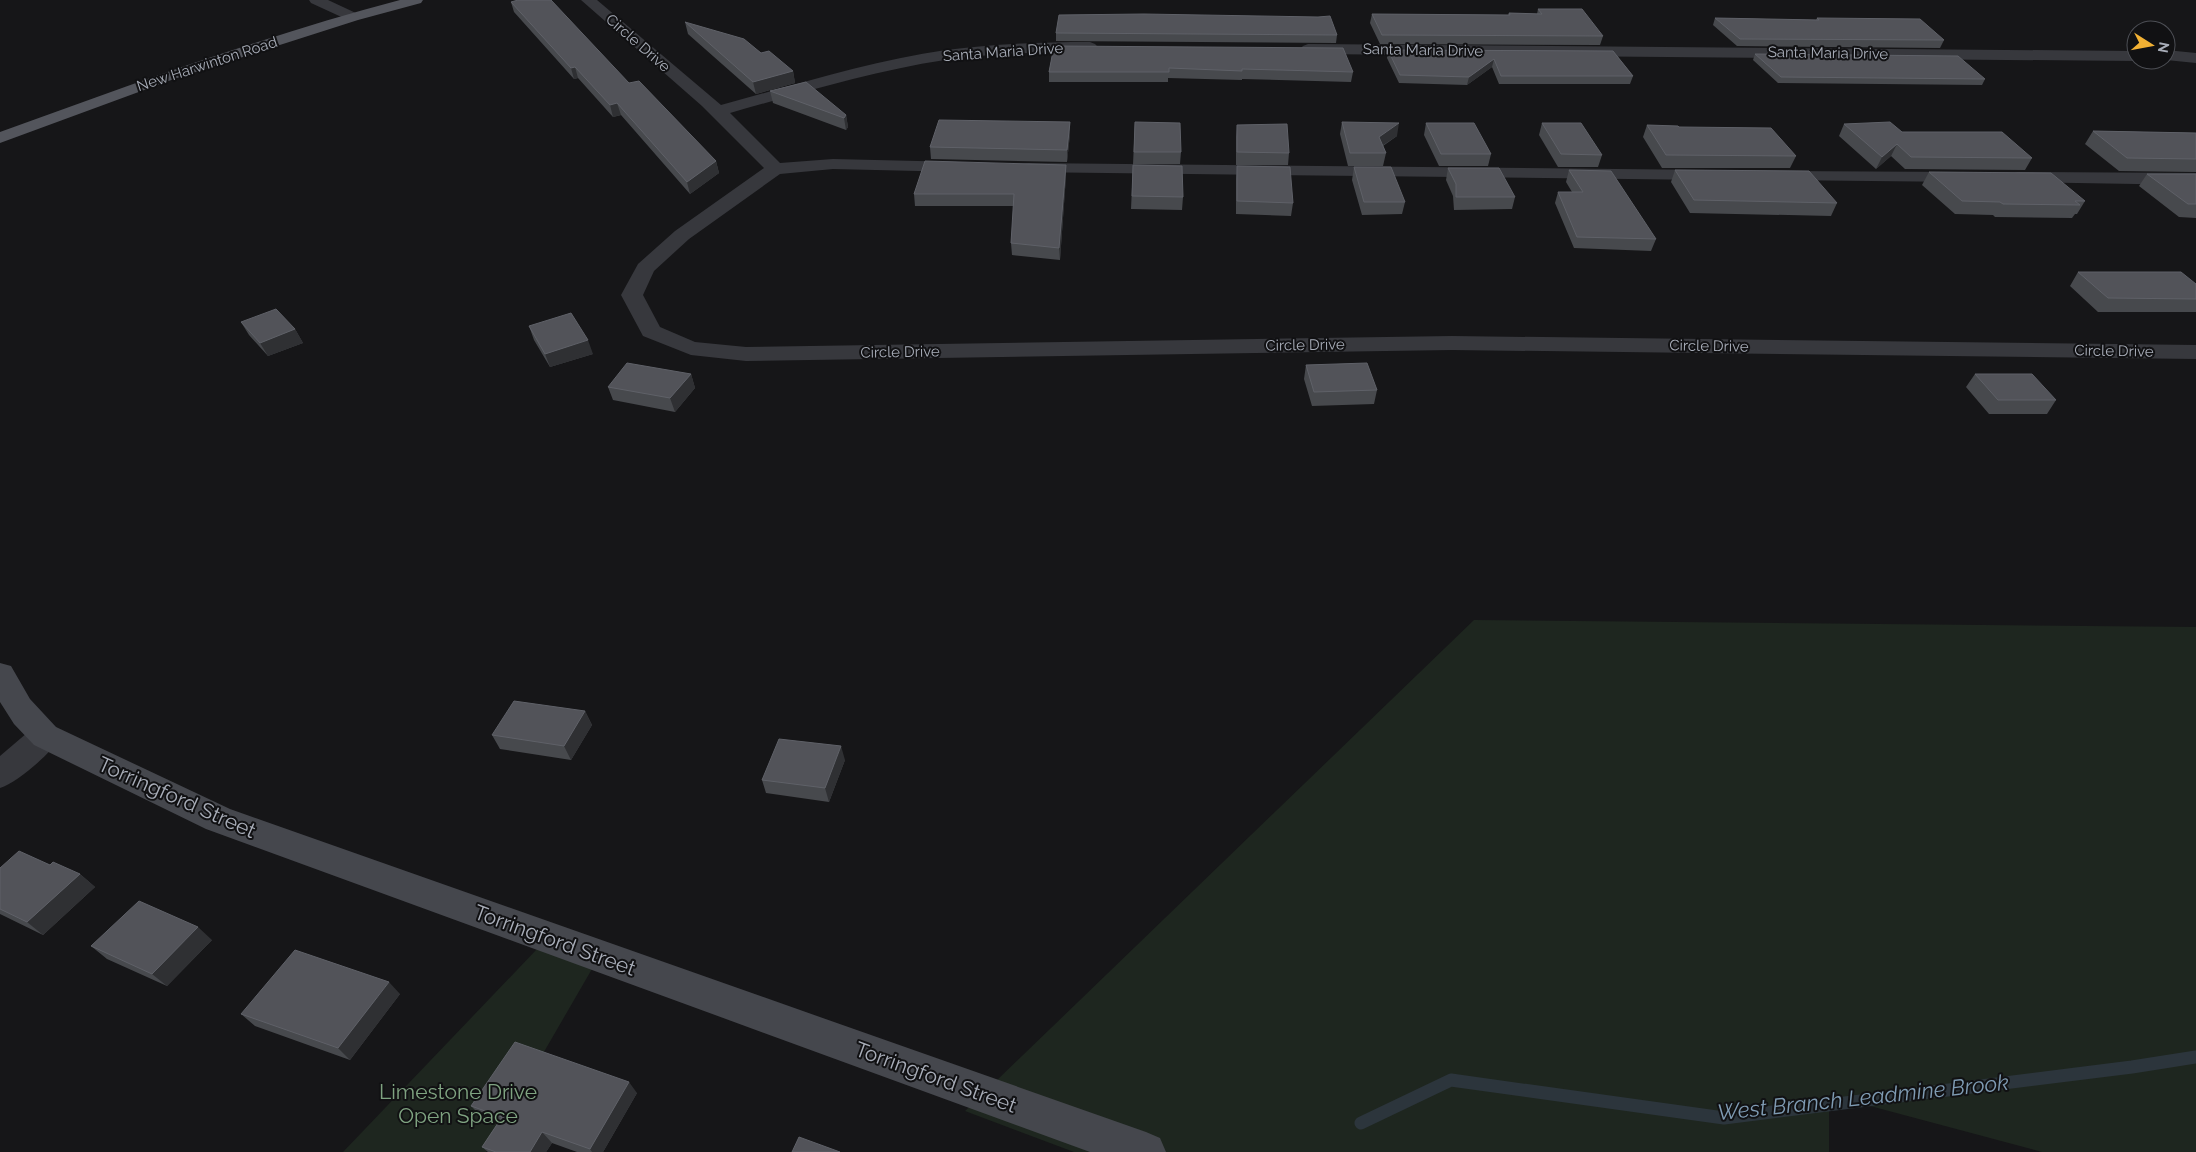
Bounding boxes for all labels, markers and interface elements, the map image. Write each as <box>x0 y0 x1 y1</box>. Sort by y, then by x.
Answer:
street label: Circle Drive <box>602 10 674 76</box>
north arrow <box>2126 20 2176 70</box>
street label: New Harwinton Road <box>135 33 279 95</box>
street label: Santa Maria Drive <box>942 39 1064 65</box>
street label: Santa Maria Drive <box>1363 40 1484 60</box>
text: N <box>2155 41 2173 54</box>
street label: Santa Maria Drive <box>1768 43 1889 63</box>
street label: Circle Drive <box>1265 335 1345 355</box>
street label: Circle Drive <box>1669 336 1749 356</box>
street label: Circle Drive <box>2074 341 2154 361</box>
street label: Circle Drive <box>860 342 940 362</box>
street label: Torringford Street <box>94 751 260 843</box>
street label: Torringford Street <box>471 899 639 981</box>
street label: Torringford Street <box>852 1036 1020 1118</box>
water label: West Branch Leadmine Brook <box>1716 1069 2010 1125</box>
park label: Limestone Drive Open Space <box>379 1079 537 1128</box>

